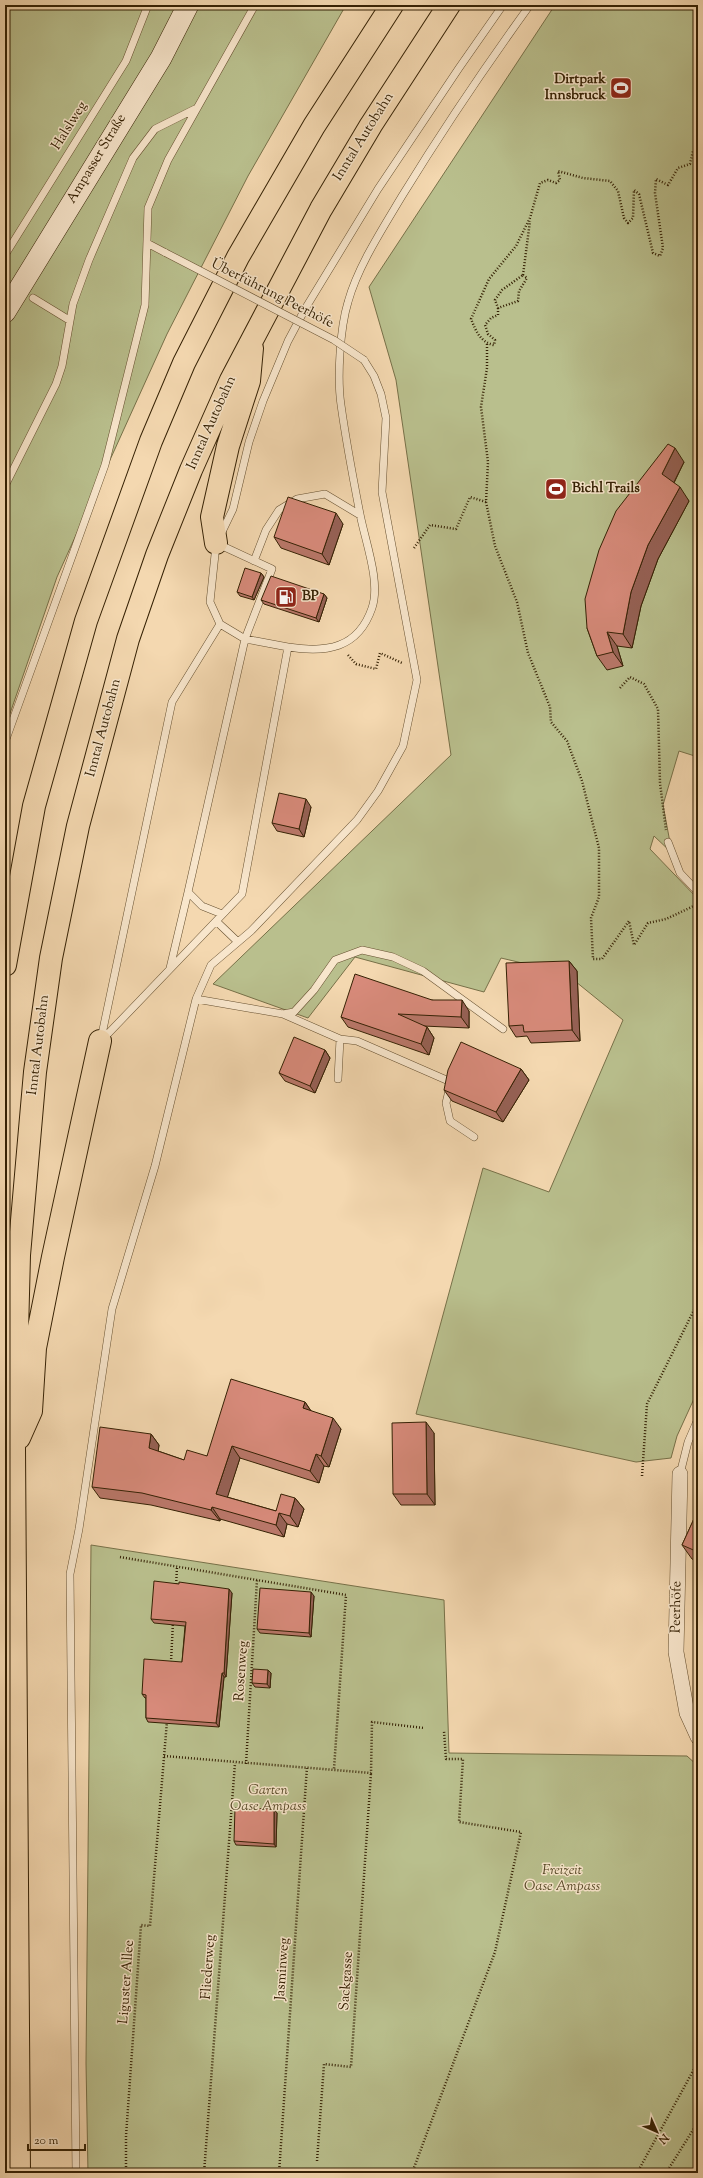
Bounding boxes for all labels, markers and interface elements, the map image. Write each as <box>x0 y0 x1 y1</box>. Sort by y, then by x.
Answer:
place label: Dirtpark Innsbruck <box>545 70 606 106</box>
sports icon: Dirtpark Innsbruck <box>608 75 634 101</box>
street label: Inntal Autobahn <box>329 89 399 185</box>
street label: Halslweg <box>47 98 93 154</box>
street label: Ampasser Straße <box>62 110 132 208</box>
street label: Überführung Peerhöfe <box>207 253 337 334</box>
street label: Inntal Autobahn <box>182 373 242 473</box>
sports icon: Bichl Trails <box>543 476 569 502</box>
place label: Bichl Trails <box>572 479 640 499</box>
fuel station icon: BP <box>273 584 299 610</box>
place label: BP <box>302 587 319 607</box>
street label: Inntal Autobahn <box>81 677 127 779</box>
street label: Inntal Autobahn <box>23 994 55 1096</box>
street label: Peerhöfe <box>667 1581 687 1633</box>
street label: Rosenweg <box>230 1640 254 1702</box>
park label: Garten Oase Ampass <box>230 1781 306 1817</box>
park label: Freizeit Oase Ampass <box>524 1861 600 1897</box>
street label: Fliederweg <box>197 1934 221 2000</box>
street label: Jasminweg <box>271 1937 295 2002</box>
street label: Liguster Allee <box>114 1939 140 2025</box>
street label: Sackgasse <box>335 1951 359 2011</box>
north arrow <box>637 2112 677 2152</box>
scale bar <box>28 2126 85 2152</box>
text: N <box>654 2129 673 2147</box>
text: 20 m <box>34 2132 59 2150</box>

